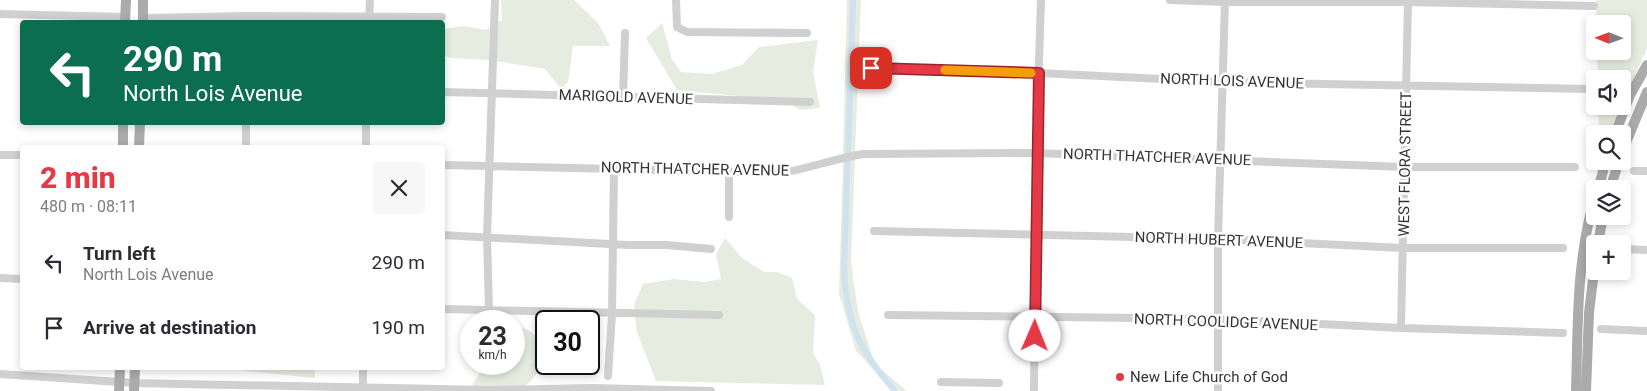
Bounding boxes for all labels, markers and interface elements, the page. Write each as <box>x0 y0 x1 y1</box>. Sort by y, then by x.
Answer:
north arrow <box>1586 15 1631 60</box>
map controls <box>1586 15 1631 280</box>
text: 290 m <box>123 39 222 80</box>
icon: left <box>40 40 105 105</box>
pin <box>850 47 892 89</box>
icon: arrive <box>857 54 885 82</box>
street label: NORTH LOIS AVENUE <box>1160 69 1305 93</box>
button: sound <box>1586 70 1631 115</box>
text: North Lois Avenue <box>123 81 303 106</box>
street label: MARIGOLD AVENUE <box>558 86 694 108</box>
street label: WEST FLORA STREET <box>1395 91 1415 237</box>
button: search <box>1586 125 1631 170</box>
street label: NORTH THATCHER AVENUE <box>1063 145 1252 169</box>
street label: NORTH THATCHER AVENUE <box>601 158 790 180</box>
text: 2 min <box>40 160 116 195</box>
button: close <box>373 162 425 214</box>
button: layers <box>1586 180 1631 225</box>
text: 480 m · 08:11 <box>40 197 137 216</box>
street label: NORTH HUBERT AVENUE <box>1134 228 1304 252</box>
button: + <box>1586 235 1631 280</box>
text: Turn left <box>83 242 156 265</box>
icon: left <box>40 249 68 277</box>
text: 290 m <box>372 251 425 274</box>
text: North Lois Avenue <box>83 265 214 284</box>
position arrow <box>1008 309 1060 361</box>
speed limit sign: 30 <box>535 310 600 375</box>
street label: NORTH COOLIDGE AVENUE <box>1134 310 1319 334</box>
icon: arrive <box>40 314 68 342</box>
text: Arrive at destination <box>83 316 256 339</box>
text: 190 m <box>372 316 425 339</box>
text: 23 <box>478 322 507 351</box>
text: km/h <box>478 348 507 362</box>
place label: New Life Church of God <box>1130 368 1288 386</box>
marker: New Life Church of God <box>1114 371 1126 383</box>

